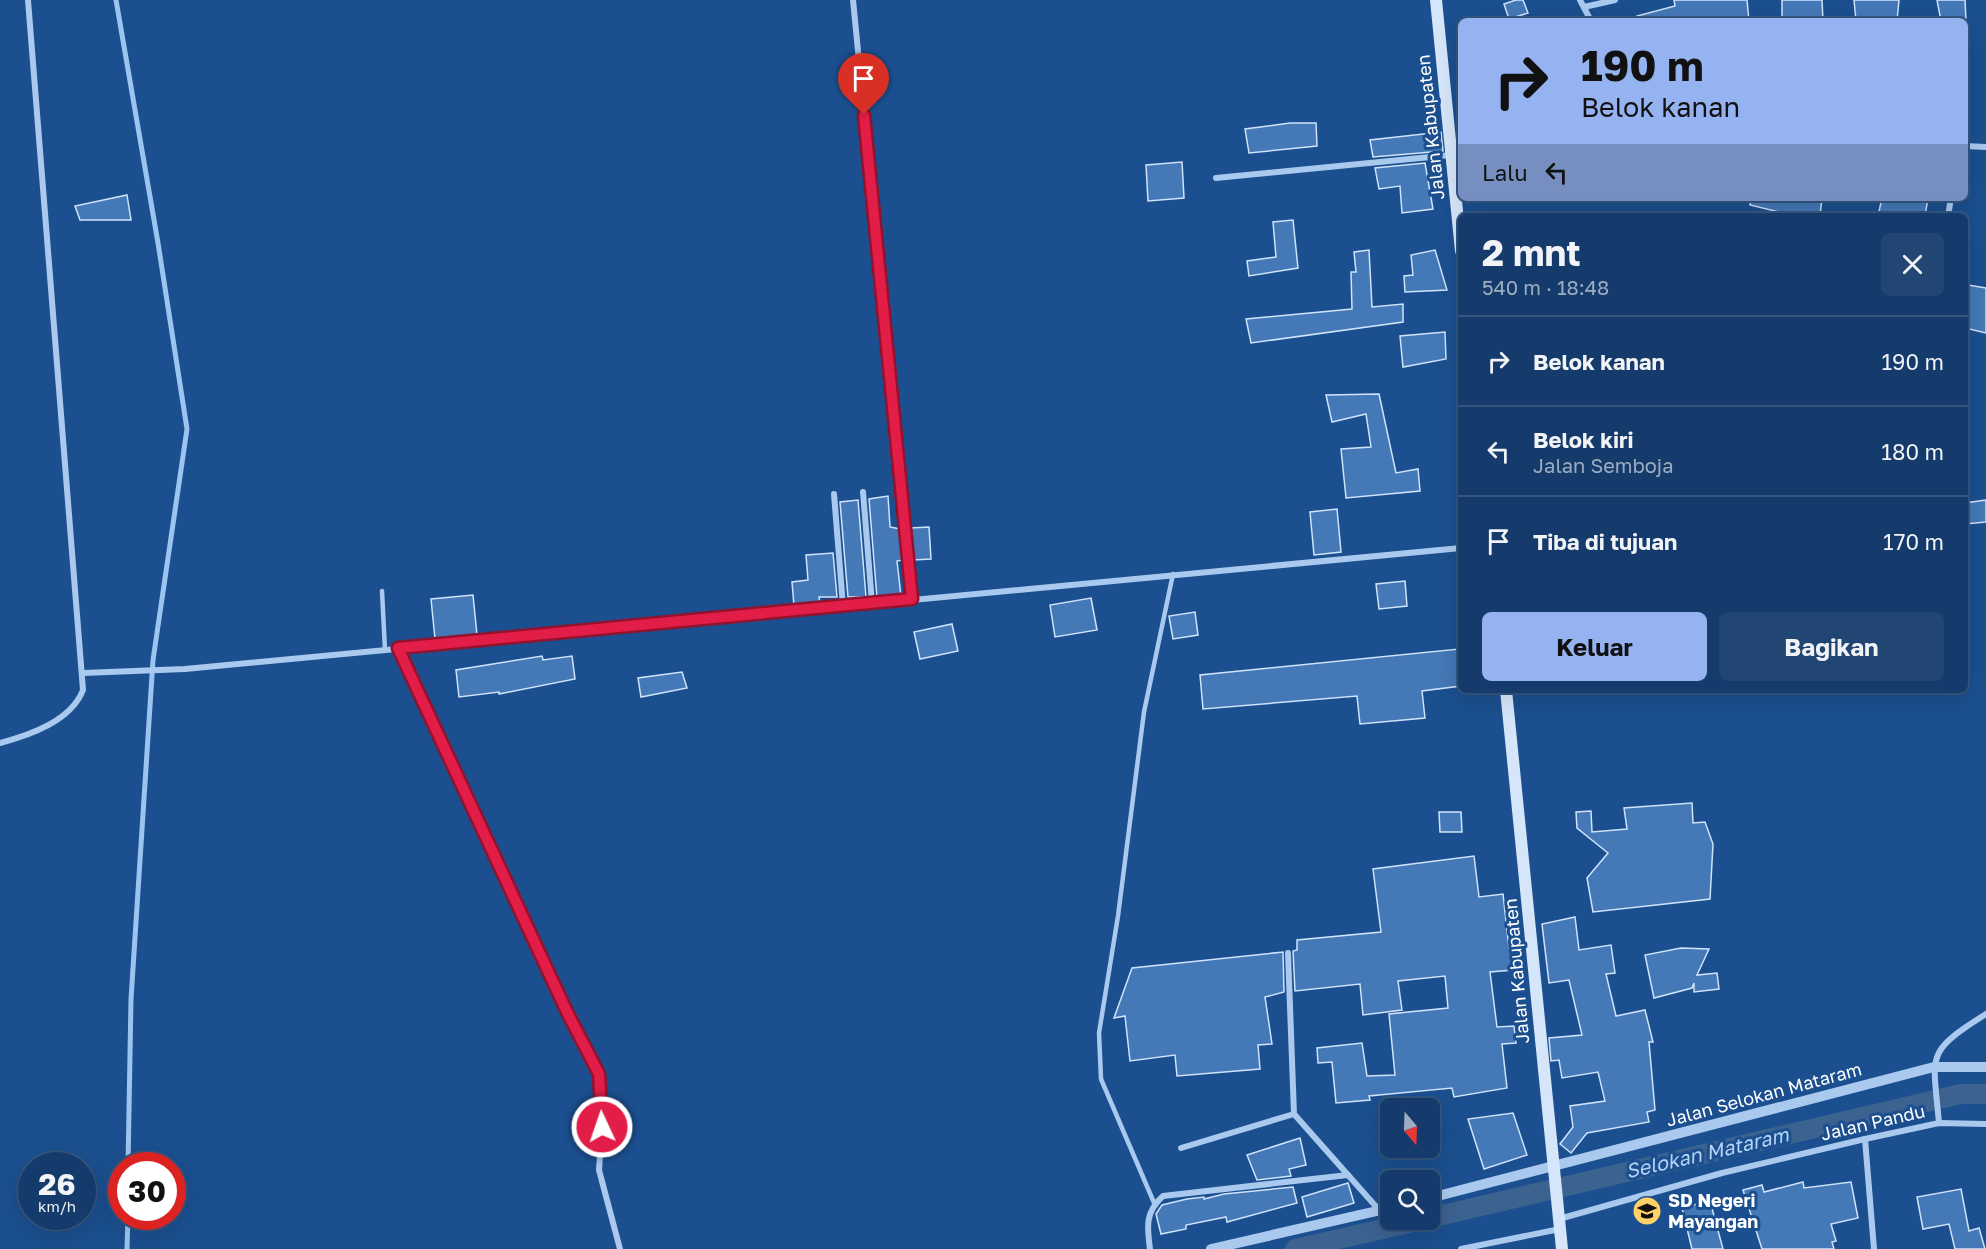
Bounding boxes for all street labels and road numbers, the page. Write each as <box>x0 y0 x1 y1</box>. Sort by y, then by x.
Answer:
street label: Jalan Kabupaten <box>1411 53 1449 201</box>
street label: Jalan Kabupaten <box>1499 897 1533 1045</box>
street label: Jalan Selokan Mataram <box>1664 1057 1864 1131</box>
street label: Jalan Pandu <box>1818 1099 1927 1145</box>

